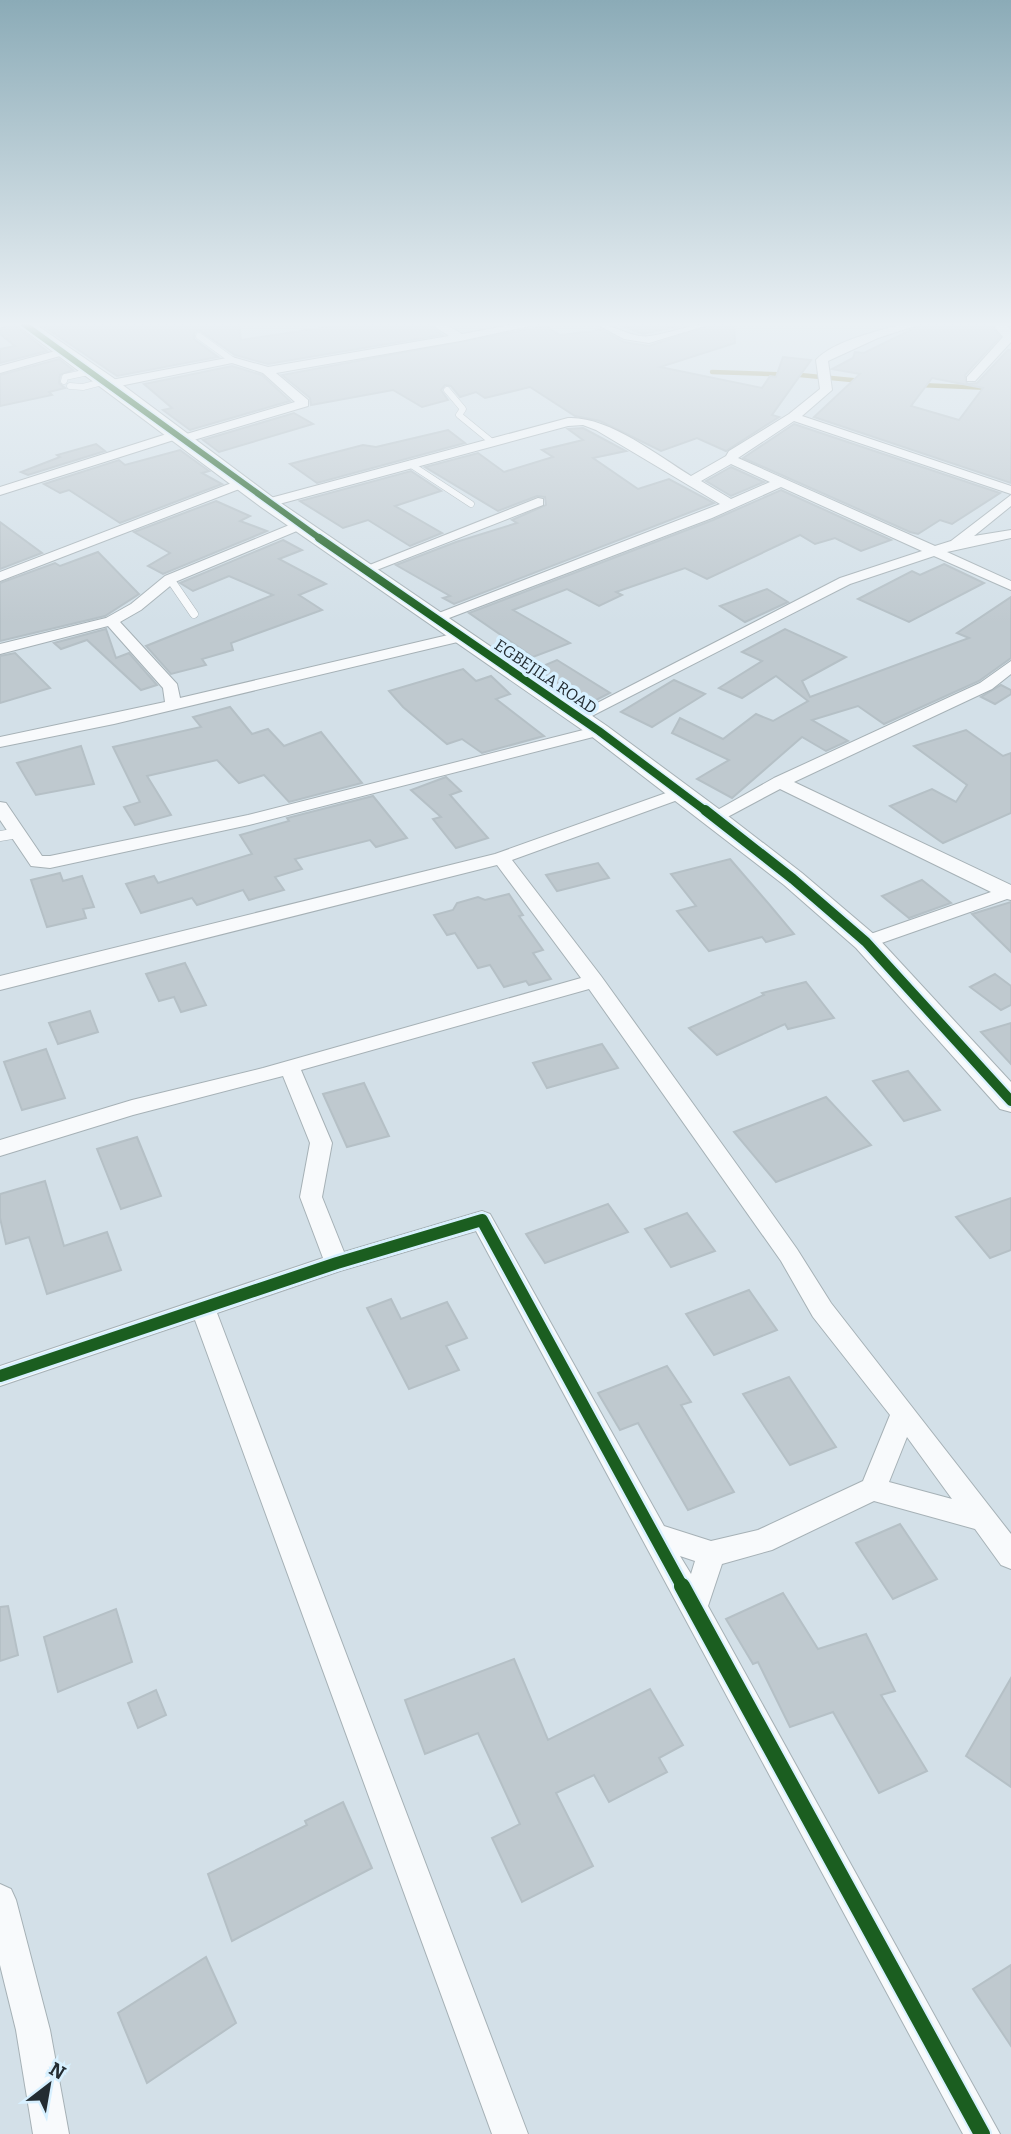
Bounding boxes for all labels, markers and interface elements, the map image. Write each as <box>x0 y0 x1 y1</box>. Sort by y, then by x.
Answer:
street label: EGBEJILA ROAD <box>491 635 600 718</box>
north arrow <box>14 2050 84 2120</box>
text: N <box>45 2057 70 2085</box>

